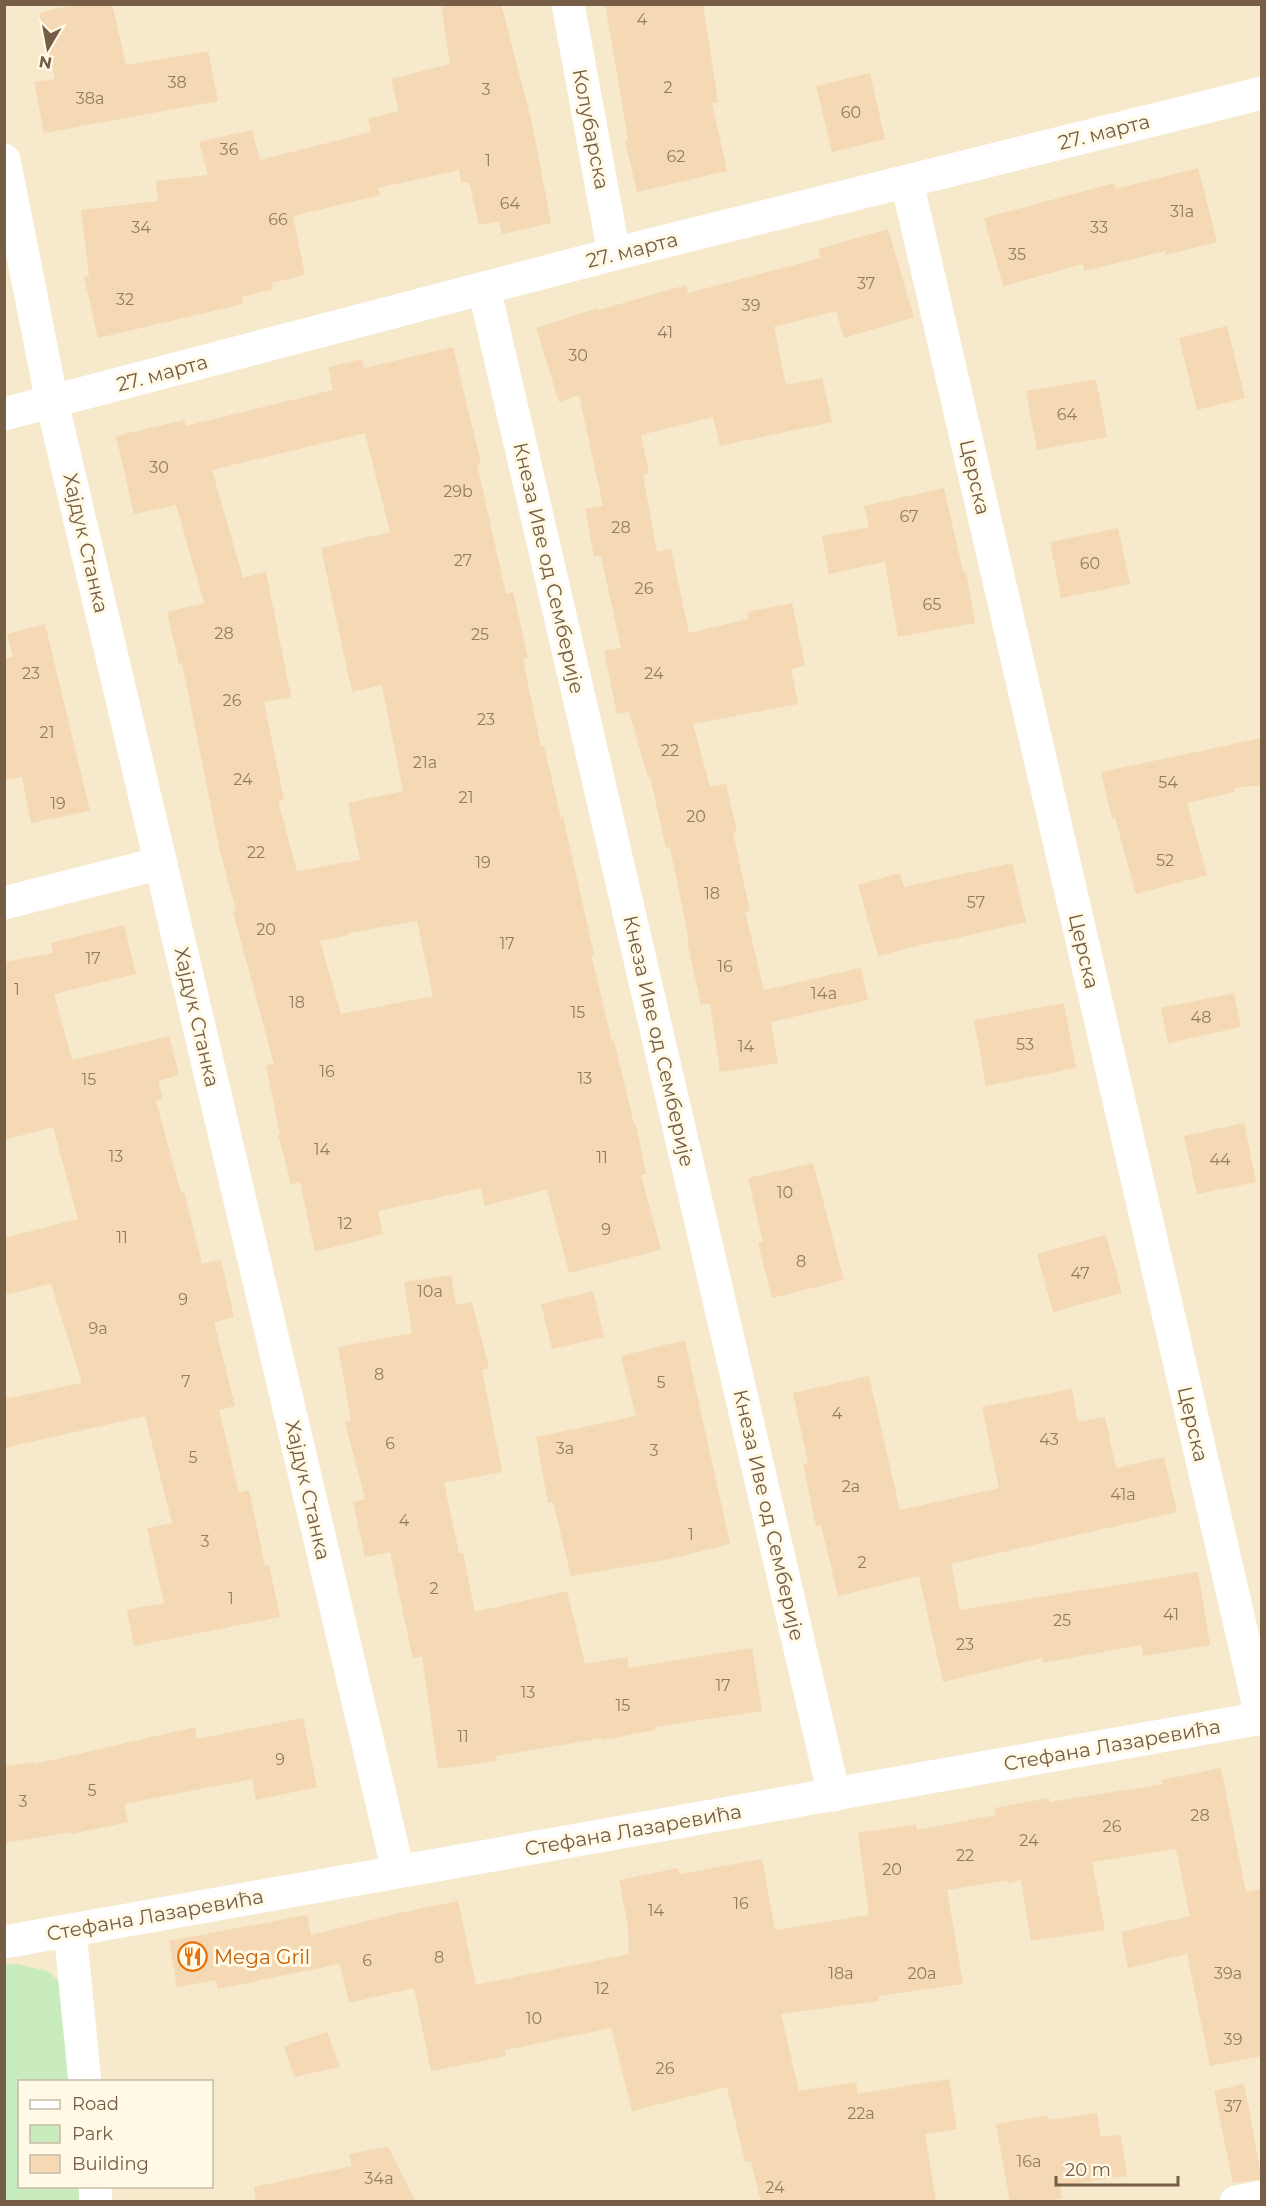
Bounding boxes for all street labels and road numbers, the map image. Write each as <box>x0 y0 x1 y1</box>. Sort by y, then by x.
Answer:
street label: Колубарска <box>568 67 614 191</box>
street label: 27. марта <box>1056 109 1152 155</box>
street label: 27. марта <box>584 227 680 273</box>
street label: 27. марта <box>114 349 210 397</box>
street label: Церска <box>955 437 995 517</box>
street label: Кнеза Иве од Семберије <box>508 440 590 696</box>
street label: Хајдук Станка <box>58 471 114 615</box>
street label: Церска <box>1064 911 1104 991</box>
street label: Кнеза Иве од Семберије <box>618 913 700 1169</box>
street label: Хајдук Станка <box>169 945 225 1089</box>
street label: Церска <box>1173 1384 1213 1464</box>
street label: Кнеза Иве од Семберије <box>728 1387 810 1643</box>
street label: Хајдук Станка <box>280 1418 336 1562</box>
street label: Стефана Лазаревића <box>1002 1714 1222 1776</box>
street label: Стефана Лазаревића <box>523 1799 743 1861</box>
street label: Стефана Лазаревића <box>45 1884 265 1946</box>

